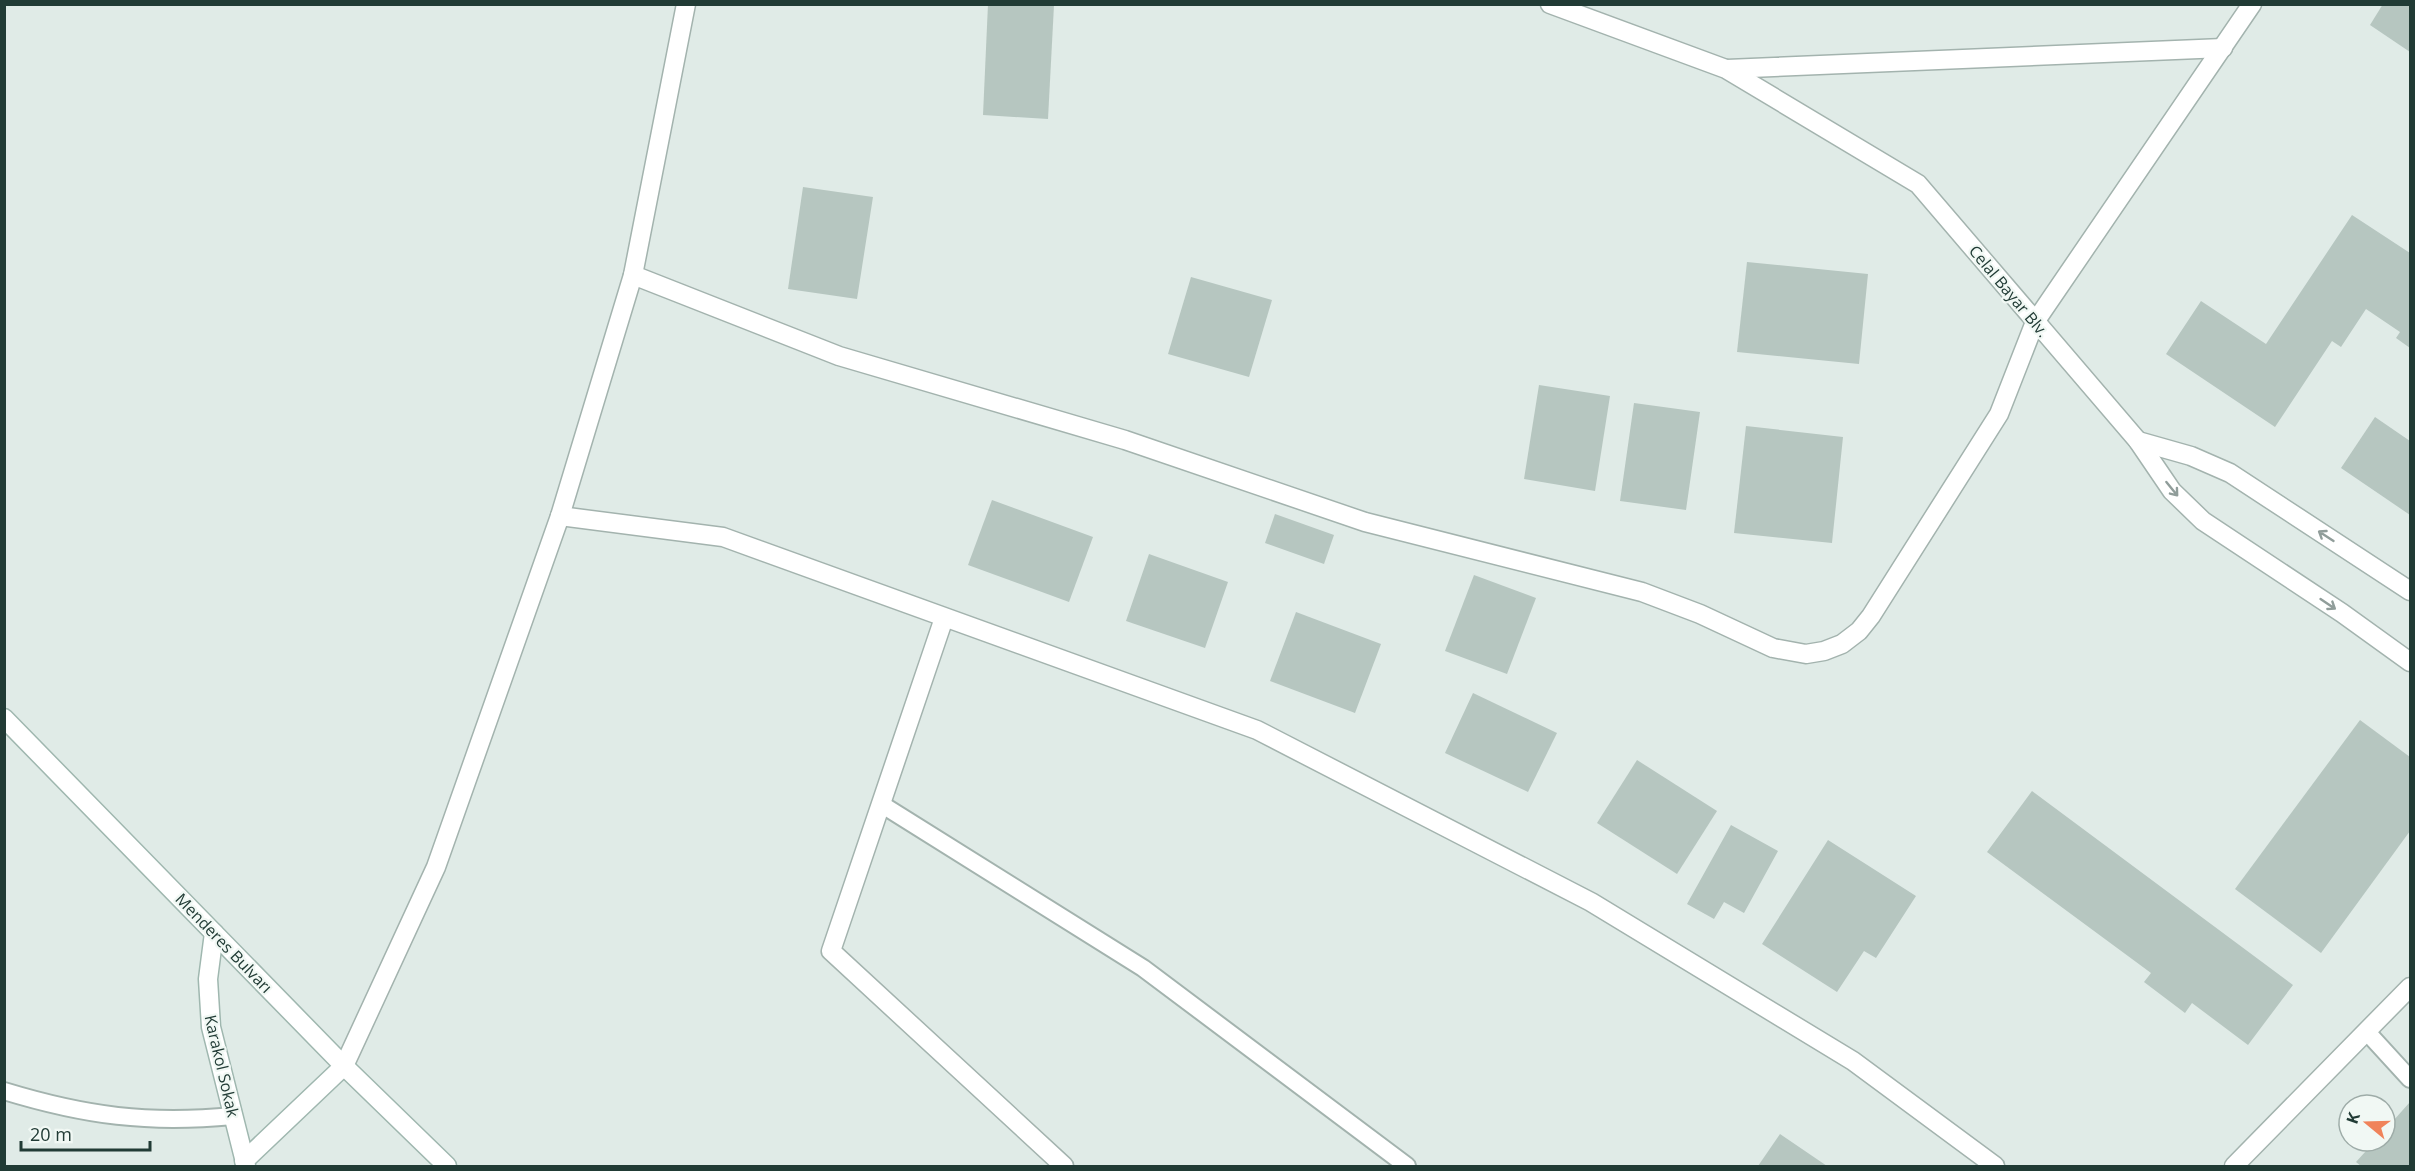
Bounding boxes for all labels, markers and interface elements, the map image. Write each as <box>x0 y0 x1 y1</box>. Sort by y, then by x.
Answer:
street label: Celal Bayar Blv. <box>1964 240 2054 342</box>
one-way arrow <box>2165 481 2178 497</box>
one-way arrow <box>2319 530 2335 542</box>
one-way arrow <box>2320 598 2336 610</box>
street label: Menderes Bulvarı <box>171 888 277 998</box>
street label: Karakol Sokak <box>200 1013 245 1120</box>
north arrow <box>2337 1093 2397 1153</box>
text: K <box>2341 1109 2365 1127</box>
scale bar <box>21 1114 150 1152</box>
text: 20 m <box>30 1122 72 1146</box>

